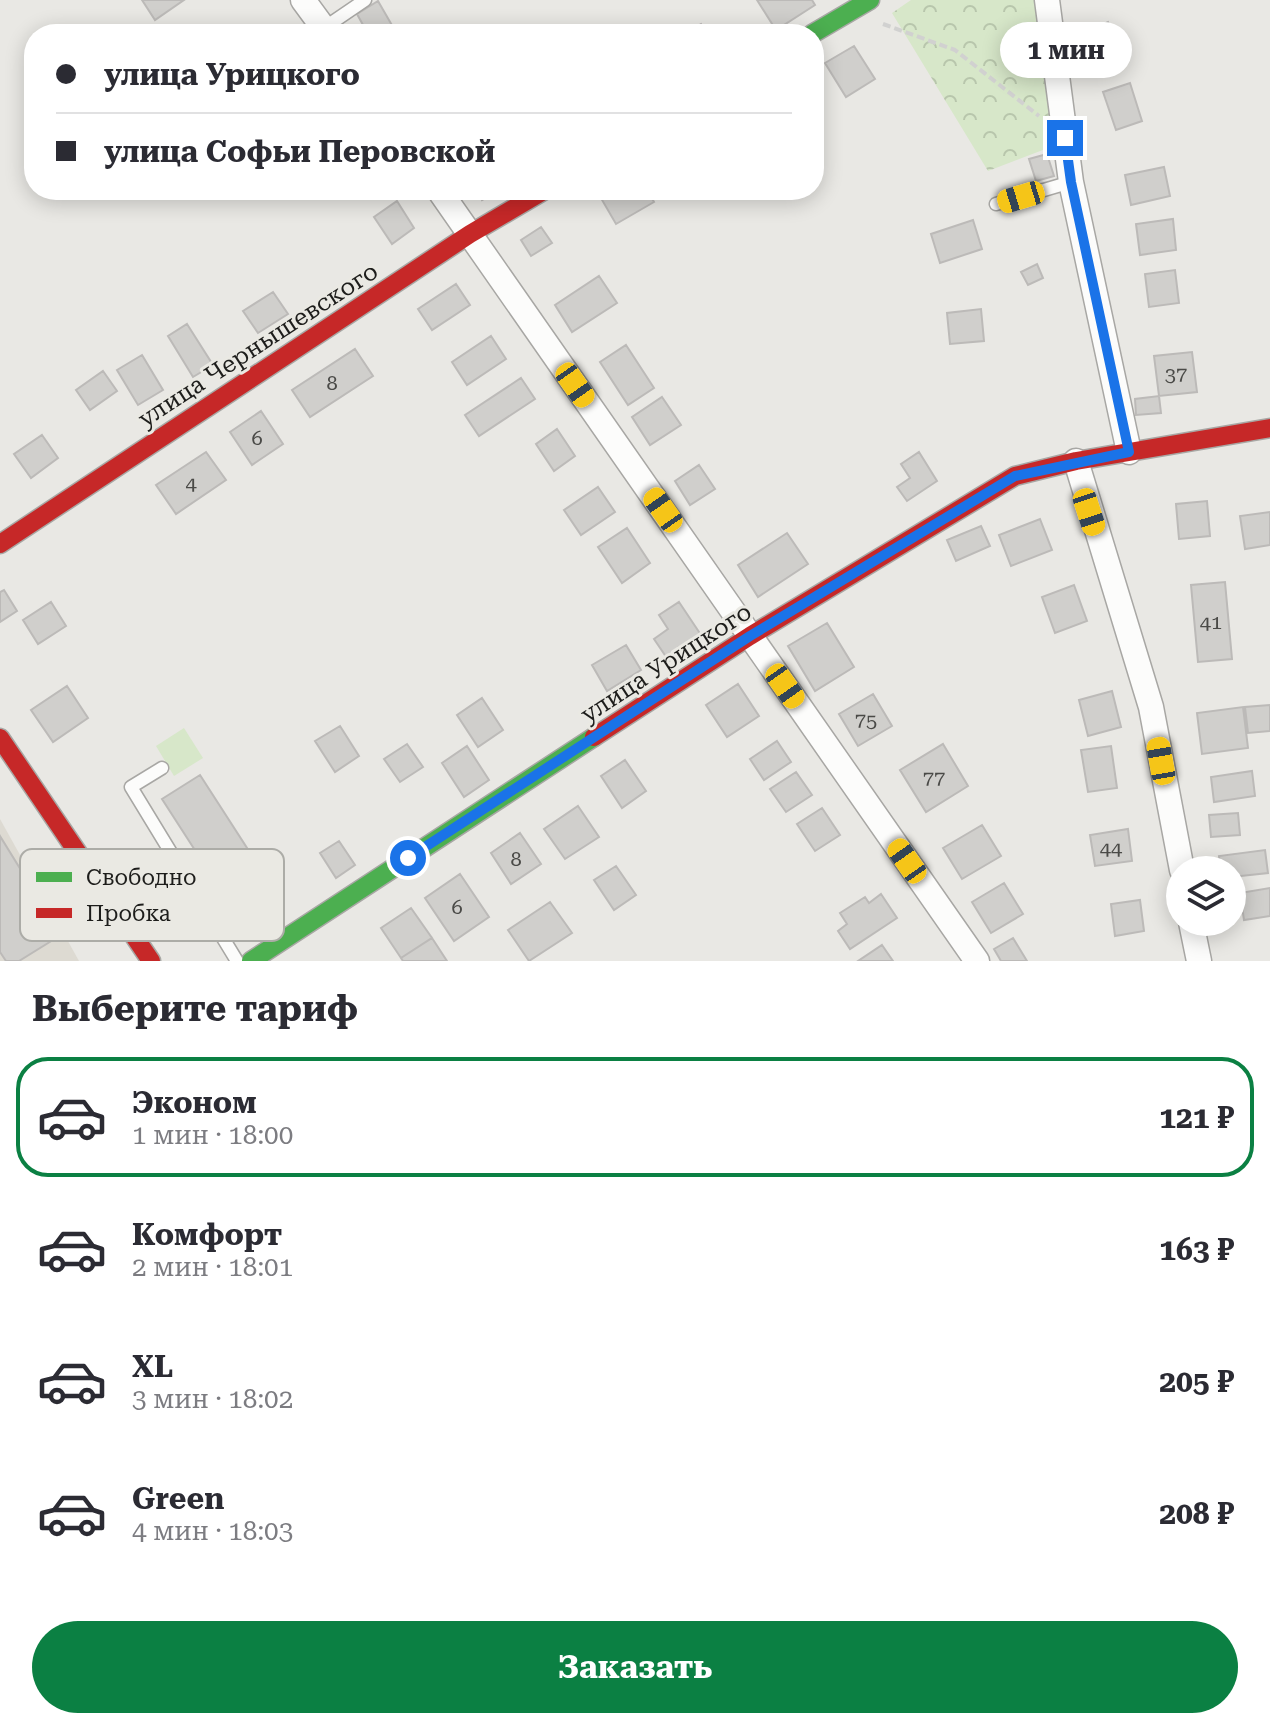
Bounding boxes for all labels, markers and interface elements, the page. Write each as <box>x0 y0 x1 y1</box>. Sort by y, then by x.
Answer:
callout: 1 мин <box>999 22 1131 78</box>
text: 1 мин <box>1027 35 1105 65</box>
text: улица Урицкого <box>104 57 360 92</box>
route end <box>1047 120 1083 156</box>
text: улица Софьи Перовской <box>104 134 495 169</box>
car <box>995 179 1047 215</box>
street label: улица Чернышевского <box>133 257 383 433</box>
car <box>551 358 599 412</box>
house number: 37 <box>1165 362 1187 386</box>
house number: 8 <box>326 371 338 395</box>
house number: 6 <box>251 426 263 450</box>
house number: 4 <box>185 471 197 495</box>
car <box>639 483 687 537</box>
car <box>1070 485 1108 539</box>
street label: улица Урицкого <box>575 597 757 729</box>
house number: 41 <box>1200 610 1222 634</box>
car <box>761 659 809 713</box>
house number: 75 <box>855 708 877 732</box>
car <box>1145 735 1177 787</box>
house number: 77 <box>923 766 945 790</box>
car <box>883 834 931 888</box>
house number: 44 <box>1100 836 1123 860</box>
route start <box>390 840 426 876</box>
house number: 8 <box>510 847 522 871</box>
legend <box>20 849 284 941</box>
map controls <box>1166 856 1246 936</box>
button: layers <box>1166 856 1246 936</box>
text: Свободно <box>86 865 197 890</box>
house number: 6 <box>451 895 463 919</box>
text: Пробка <box>86 901 171 926</box>
text: Выберите тариф <box>32 988 358 1030</box>
icon: car <box>36 1081 108 1153</box>
text: Эконом <box>132 1085 257 1120</box>
text: 121 ₽ <box>1159 1100 1234 1135</box>
text: 1 мин · 18:00 <box>132 1120 293 1150</box>
icon: car <box>36 1213 108 1285</box>
text: Комфорт <box>132 1217 282 1252</box>
text: 163 ₽ <box>1159 1232 1234 1267</box>
text: 2 мин · 18:01 <box>132 1252 293 1282</box>
icon: car <box>36 1345 108 1417</box>
text: XL <box>132 1349 173 1384</box>
text: 205 ₽ <box>1159 1364 1234 1399</box>
text: 3 мин · 18:02 <box>132 1384 293 1414</box>
icon: car <box>36 1477 108 1549</box>
text: Green <box>132 1481 224 1516</box>
text: 208 ₽ <box>1159 1496 1234 1531</box>
text: 4 мин · 18:03 <box>132 1516 293 1546</box>
button: Заказать <box>32 1621 1238 1713</box>

